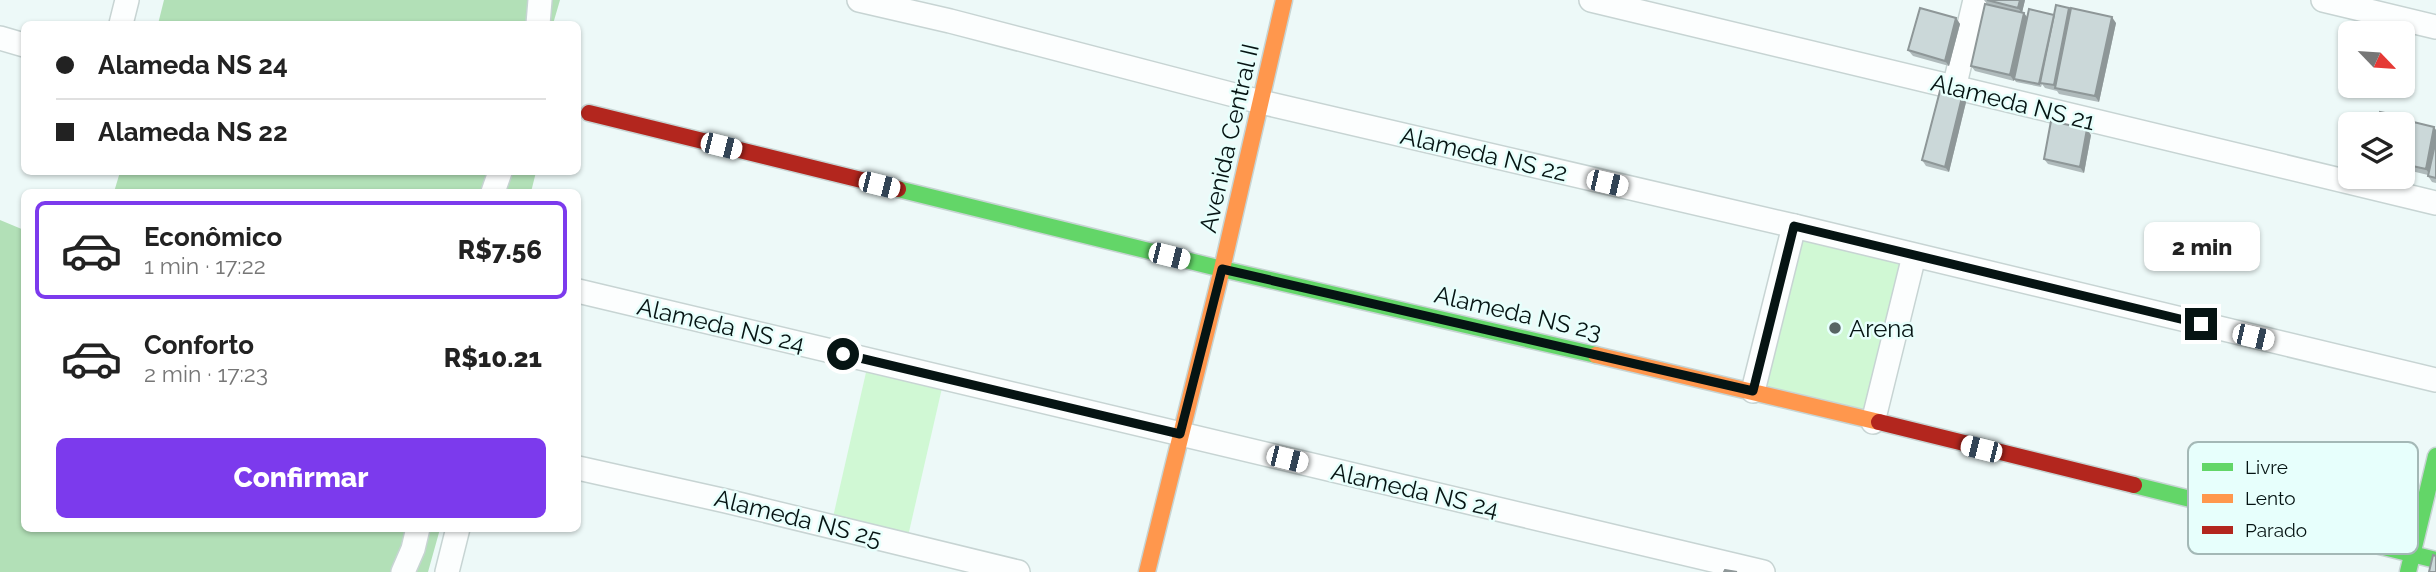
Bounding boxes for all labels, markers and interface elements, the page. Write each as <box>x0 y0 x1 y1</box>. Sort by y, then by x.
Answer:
north arrow <box>2338 21 2415 98</box>
map controls <box>2338 21 2415 189</box>
street label: Avenida Central II <box>1193 41 1265 235</box>
text: Alameda NS 24 <box>98 50 288 80</box>
street label: Alameda NS 21 <box>1928 68 2098 136</box>
button: layers <box>2338 112 2415 189</box>
text: Alameda NS 22 <box>98 117 288 147</box>
street label: Alameda NS 22 <box>1398 121 1570 187</box>
car <box>699 131 744 161</box>
car <box>1585 168 1630 198</box>
car <box>857 170 902 200</box>
icon: car <box>60 219 123 282</box>
text: Econômico <box>144 222 282 252</box>
callout: 2 min <box>2143 222 2259 272</box>
text: 2 min <box>2172 233 2232 260</box>
text: R$7.56 <box>458 235 542 265</box>
car <box>1147 241 1192 271</box>
text: 1 min · 17:22 <box>144 252 266 279</box>
street label: Alameda NS 23 <box>1432 280 1604 346</box>
street label: Alameda NS 24 <box>634 292 808 358</box>
route end <box>2185 308 2217 340</box>
place label: Arena <box>1849 314 1914 343</box>
marker: Arena <box>1827 320 1843 336</box>
car <box>2231 322 2276 352</box>
icon: car <box>60 327 123 390</box>
text: Conforto <box>144 330 254 360</box>
route start <box>827 338 859 370</box>
text: R$10.21 <box>444 343 542 373</box>
text: 2 min · 17:23 <box>144 360 268 387</box>
car <box>1959 434 2004 464</box>
button: Confirmar <box>56 438 546 518</box>
legend <box>2188 442 2418 554</box>
car <box>1265 444 1310 474</box>
text: Livre <box>2245 456 2288 478</box>
street label: Alameda NS 24 <box>1328 457 1502 523</box>
street label: Alameda NS 25 <box>712 483 884 553</box>
text: Lento <box>2245 487 2296 509</box>
text: Parado <box>2245 519 2307 541</box>

